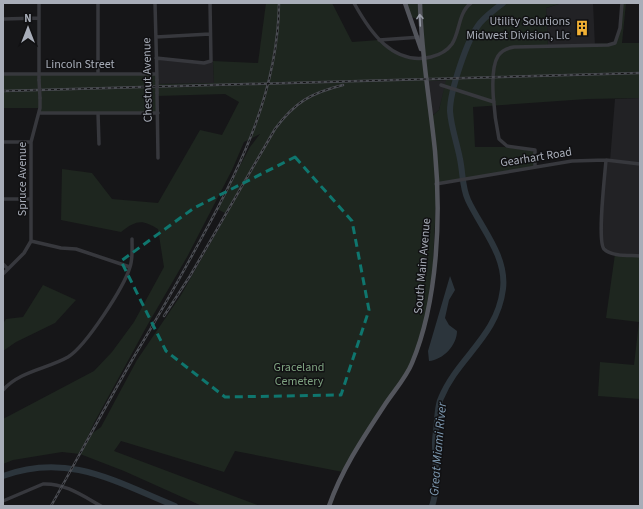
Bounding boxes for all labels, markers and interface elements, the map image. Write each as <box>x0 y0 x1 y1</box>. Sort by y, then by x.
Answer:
north arrow <box>8 8 48 48</box>
text: N <box>24 11 32 26</box>
place label: Utility Solutions Midwest Division, Llc <box>466 13 571 44</box>
one-way arrow <box>417 14 424 27</box>
building icon: Utility Solutions Midwest Division, Llc <box>573 19 591 37</box>
street label: Chestnut Avenue <box>138 37 157 122</box>
street label: Lincoln Street <box>45 56 115 73</box>
street label: Spruce Avenue <box>14 142 31 216</box>
street label: Gearhart Road <box>499 143 573 172</box>
street label: South Main Avenue <box>410 217 435 315</box>
park label: Graceland Cemetery <box>274 359 324 390</box>
water label: Great Miami River <box>425 401 451 497</box>

